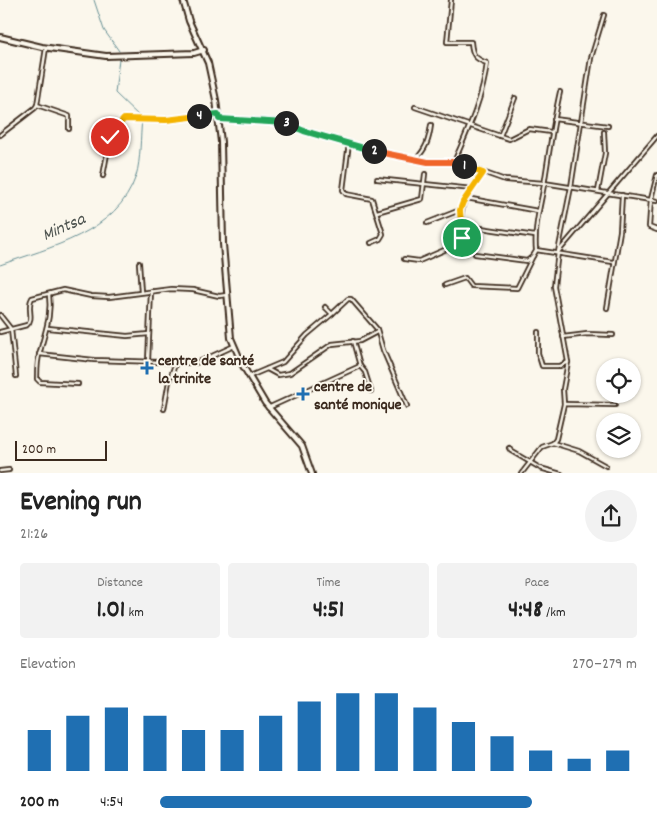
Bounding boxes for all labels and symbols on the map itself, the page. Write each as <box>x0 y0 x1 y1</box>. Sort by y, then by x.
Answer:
pin: 4 <box>186 104 212 128</box>
pin: 3 <box>274 110 298 136</box>
pin <box>89 116 131 158</box>
pin: 2 <box>362 138 386 164</box>
pin: 1 <box>452 154 476 178</box>
water label: Mintsa <box>38 207 91 249</box>
pin <box>441 217 483 259</box>
place label: centre de santé la trinite <box>158 350 254 391</box>
marker: centre de santé la trinite <box>140 361 154 375</box>
place label: centre de santé monique <box>314 376 402 417</box>
marker: centre de santé monique <box>296 387 310 401</box>
scale bar <box>15 438 108 462</box>

